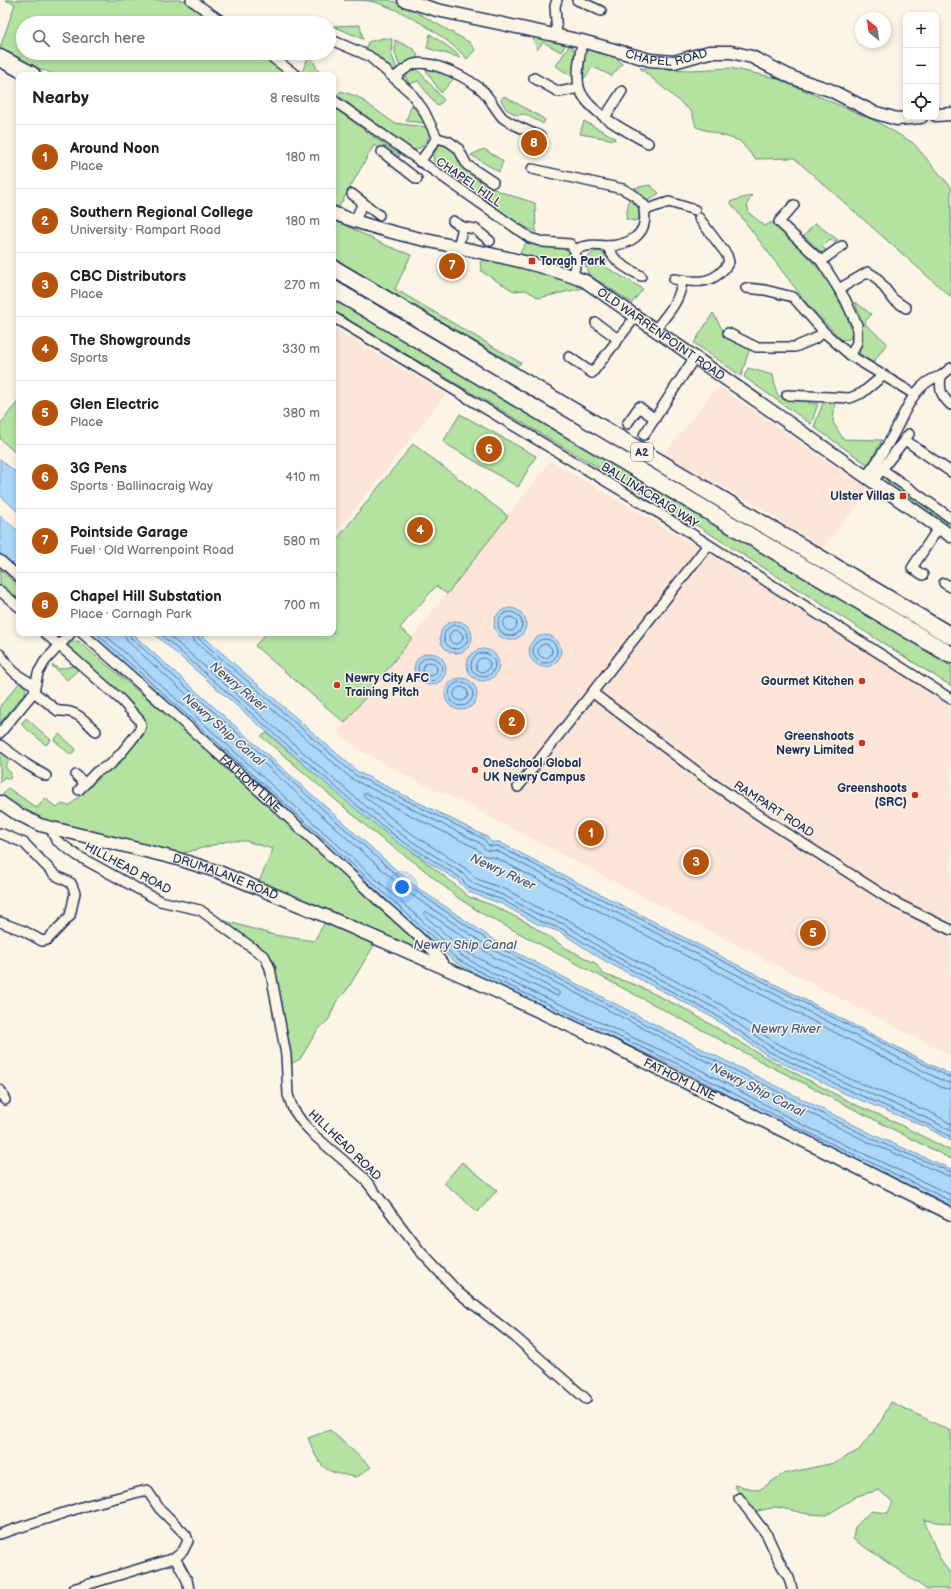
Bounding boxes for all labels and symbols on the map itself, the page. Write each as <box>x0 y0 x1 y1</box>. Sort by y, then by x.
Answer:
north arrow <box>855 12 891 48</box>
street label: CHAPEL ROAD <box>624 46 710 70</box>
pin: 8 <box>521 128 547 158</box>
street label: CHAPEL HILL <box>433 154 504 211</box>
pin: 7 <box>439 251 465 281</box>
place label: Toragh Park <box>540 254 606 269</box>
marker: Toragh Park <box>527 256 537 266</box>
street label: OLD WARRENPOINT ROAD <box>594 285 728 384</box>
pin: 6 <box>476 434 502 464</box>
road number: A2 <box>631 443 653 461</box>
street label: BALLINACRAIG WAY <box>598 459 702 532</box>
place label: Ulster Villas <box>830 489 895 504</box>
marker: Ulster Villas <box>898 491 908 501</box>
pin: 4 <box>407 515 433 545</box>
water label: Newry River <box>206 658 271 716</box>
place label: Newry City AFC Training Pitch <box>345 671 430 700</box>
place label: Gourmet Kitchen <box>761 674 854 689</box>
marker: Gourmet Kitchen <box>857 676 867 686</box>
marker: Newry City AFC Training Pitch <box>332 680 342 690</box>
water label: Newry Ship Canal <box>179 690 268 770</box>
pin: 2 <box>499 707 525 737</box>
place label: Greenshoots Newry Limited <box>776 729 854 758</box>
marker: Greenshoots Newry Limited <box>857 738 867 748</box>
street label: FATHOM LINE <box>216 752 285 816</box>
place label: OneSchool Global UK Newry Campus <box>483 756 585 785</box>
marker: OneSchool Global UK Newry Campus <box>470 765 480 775</box>
street label: RAMPART ROAD <box>731 778 817 841</box>
place label: Greenshoots (SRC) <box>837 781 907 810</box>
marker: Greenshoots (SRC) <box>910 790 920 800</box>
pin: 1 <box>578 818 604 848</box>
street label: HILLHEAD ROAD <box>82 839 174 898</box>
pin: 3 <box>683 847 709 877</box>
water label: Newry River <box>468 850 539 894</box>
street label: DRUMALANE ROAD <box>171 851 281 904</box>
your location <box>392 877 412 897</box>
pin: 5 <box>800 918 826 948</box>
water label: Newry Ship Canal <box>413 937 518 953</box>
water label: Newry River <box>751 1021 822 1037</box>
street label: FATHOM LINE <box>641 1055 719 1104</box>
water label: Newry Ship Canal <box>708 1059 808 1121</box>
street label: HILLHEAD ROAD <box>305 1107 384 1184</box>

